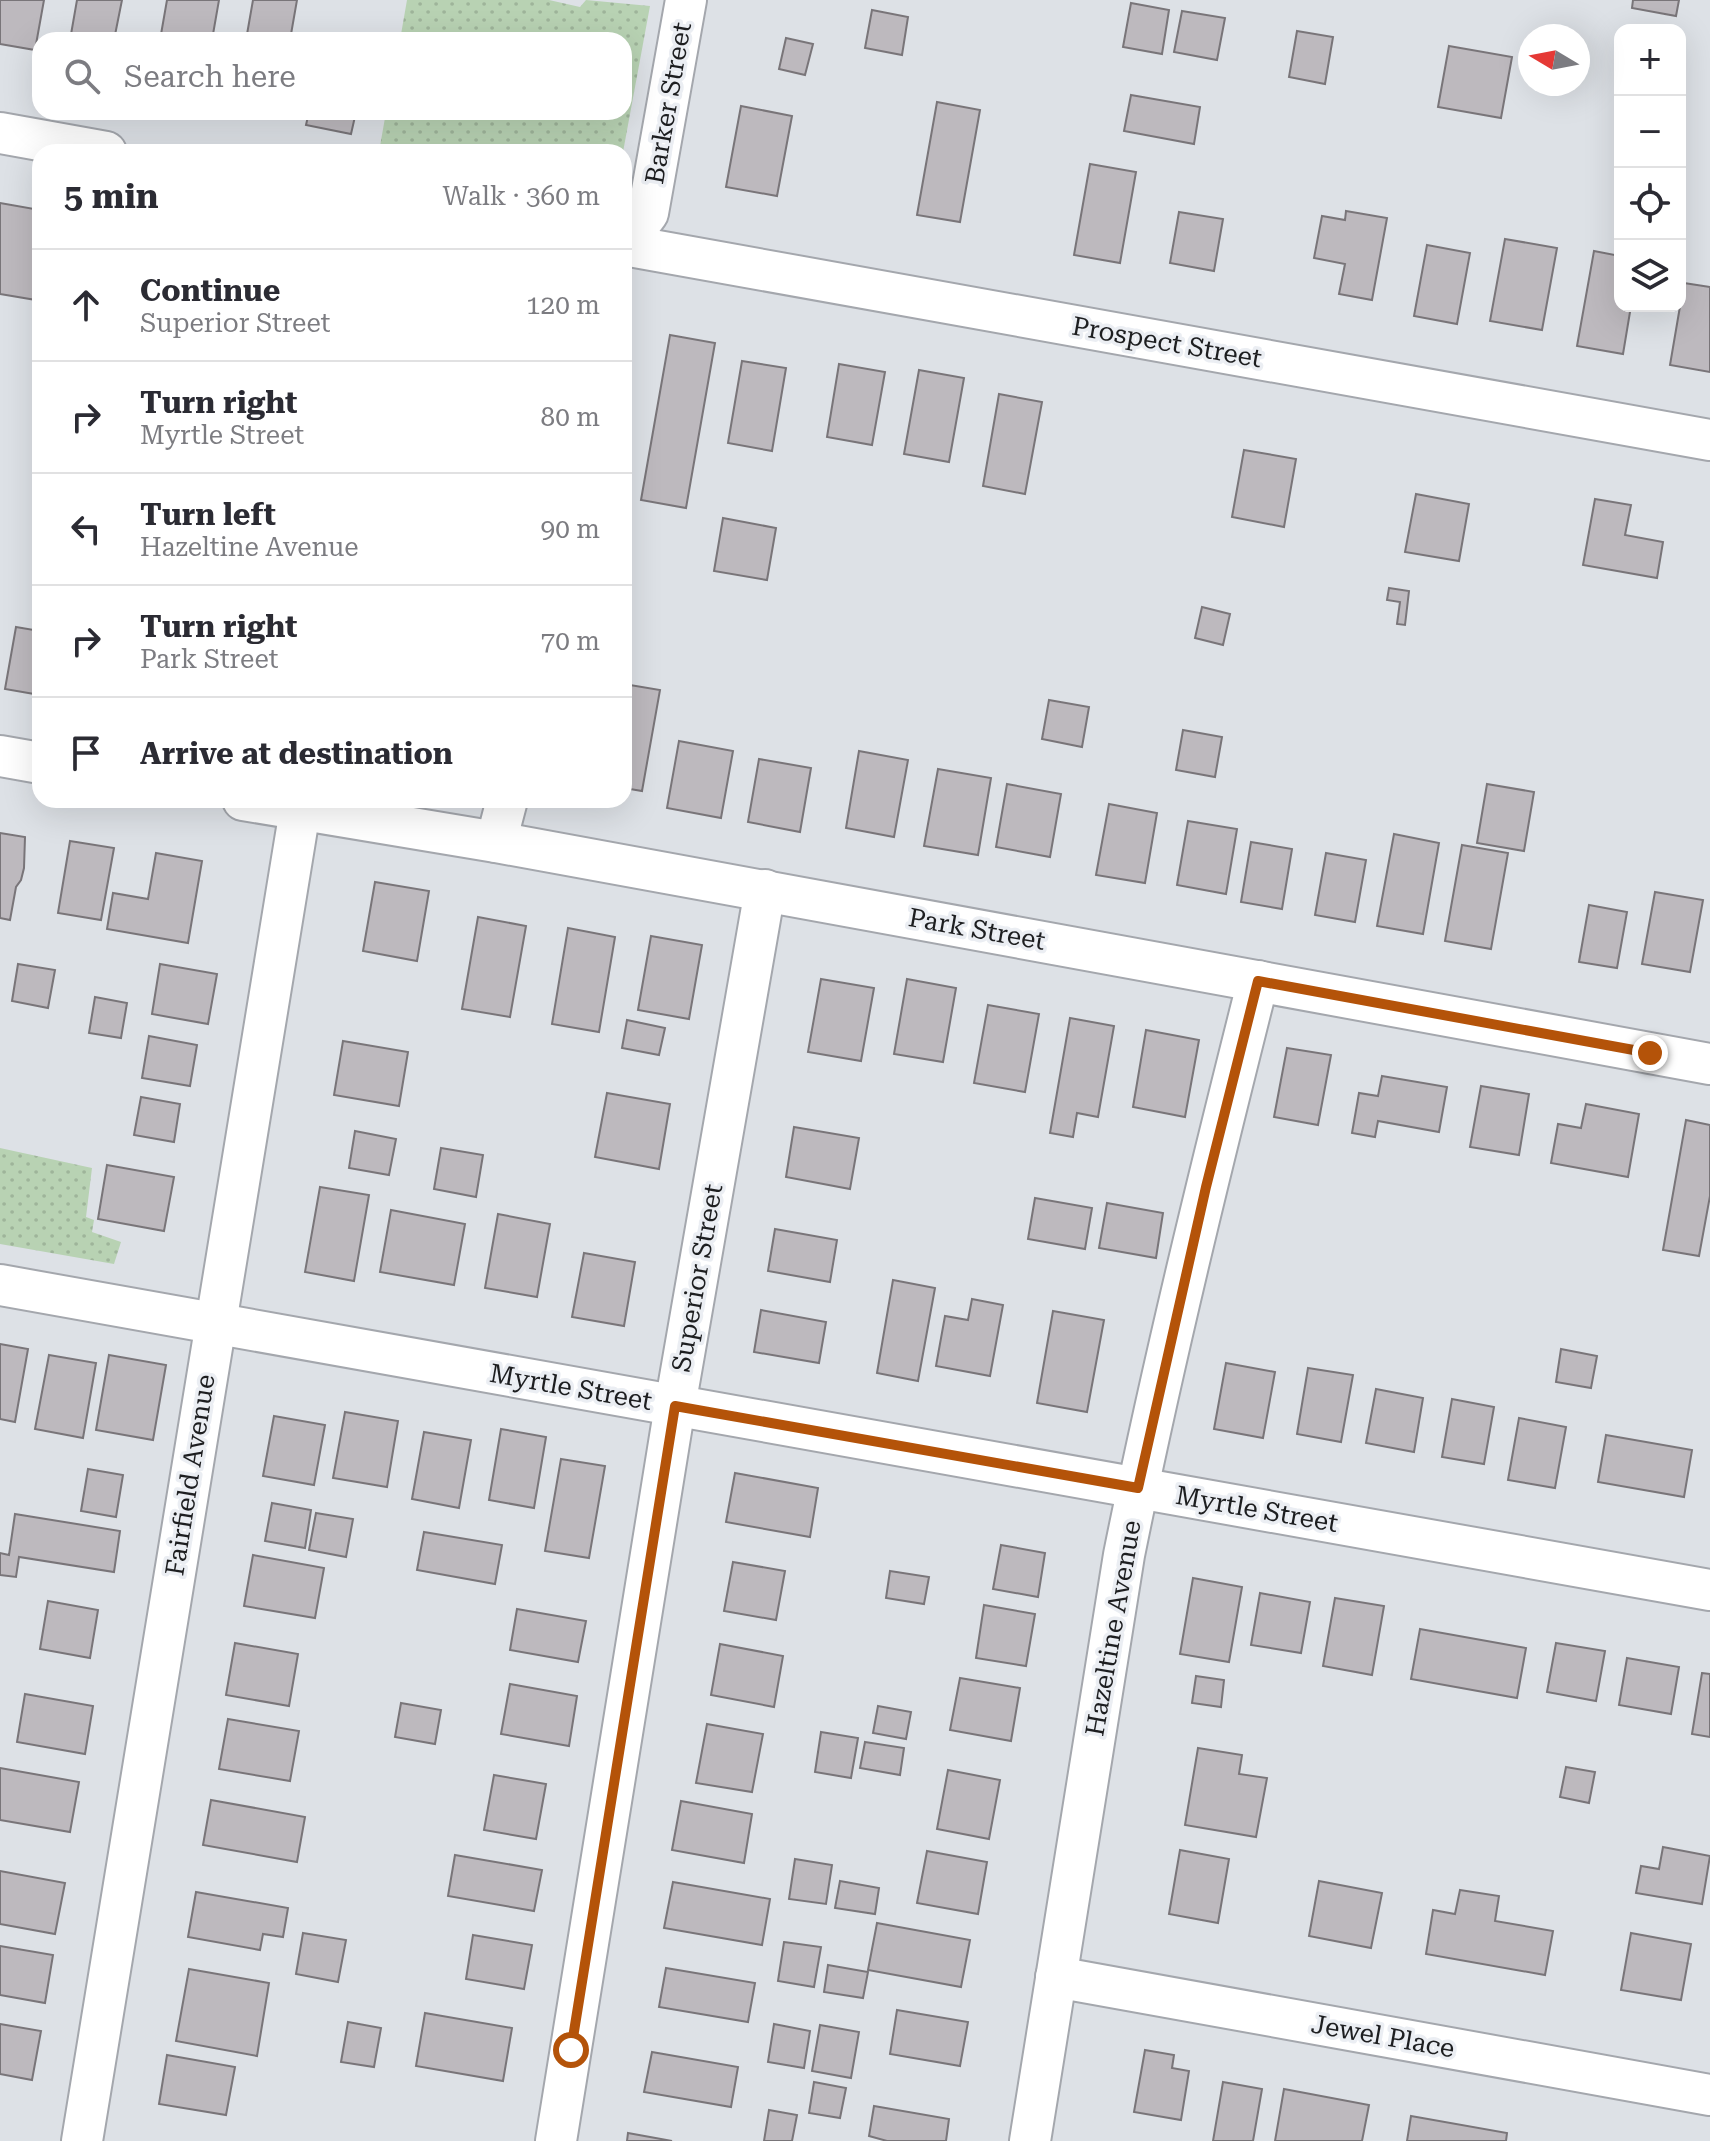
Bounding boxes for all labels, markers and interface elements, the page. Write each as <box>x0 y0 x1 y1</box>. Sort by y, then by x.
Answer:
street label: Barker Street <box>639 19 697 186</box>
north arrow <box>1518 24 1590 96</box>
map controls <box>1614 24 1686 312</box>
button: + <box>1614 24 1686 96</box>
search box <box>32 32 632 120</box>
icon: search <box>60 54 104 98</box>
text: Search here <box>124 59 296 94</box>
button: − <box>1614 96 1686 168</box>
button: locate <box>1614 168 1686 240</box>
text: 5 min <box>64 176 159 216</box>
text: Walk · 360 m <box>442 181 600 211</box>
button: layers <box>1614 240 1686 312</box>
text: Continue <box>140 273 280 308</box>
icon: ahead <box>64 283 108 327</box>
text: 120 m <box>526 290 600 320</box>
text: Superior Street <box>140 308 330 338</box>
street label: Prospect Street <box>1070 311 1265 374</box>
text: Turn right <box>140 385 297 420</box>
icon: right <box>64 395 108 439</box>
text: 80 m <box>541 402 600 432</box>
text: Myrtle Street <box>140 420 304 450</box>
text: Turn left <box>140 497 276 532</box>
icon: left <box>64 507 108 551</box>
text: 90 m <box>541 514 600 544</box>
text: Hazeltine Avenue <box>140 532 359 562</box>
text: Turn right <box>140 609 297 644</box>
icon: right <box>64 619 108 663</box>
text: 70 m <box>541 626 600 656</box>
text: Park Street <box>140 644 278 674</box>
icon: arrive <box>64 731 108 775</box>
text: Arrive at destination <box>140 736 453 771</box>
street label: Park Street <box>906 902 1048 956</box>
route end <box>1632 1035 1668 1071</box>
street label: Superior Street <box>666 1181 728 1374</box>
street label: Myrtle Street <box>488 1358 655 1416</box>
street label: Fairfield Avenue <box>159 1372 221 1578</box>
street label: Myrtle Street <box>1174 1480 1341 1538</box>
street label: Hazeltine Avenue <box>1079 1518 1147 1738</box>
street label: Jewel Place <box>1309 2009 1457 2063</box>
route start <box>553 2032 589 2068</box>

